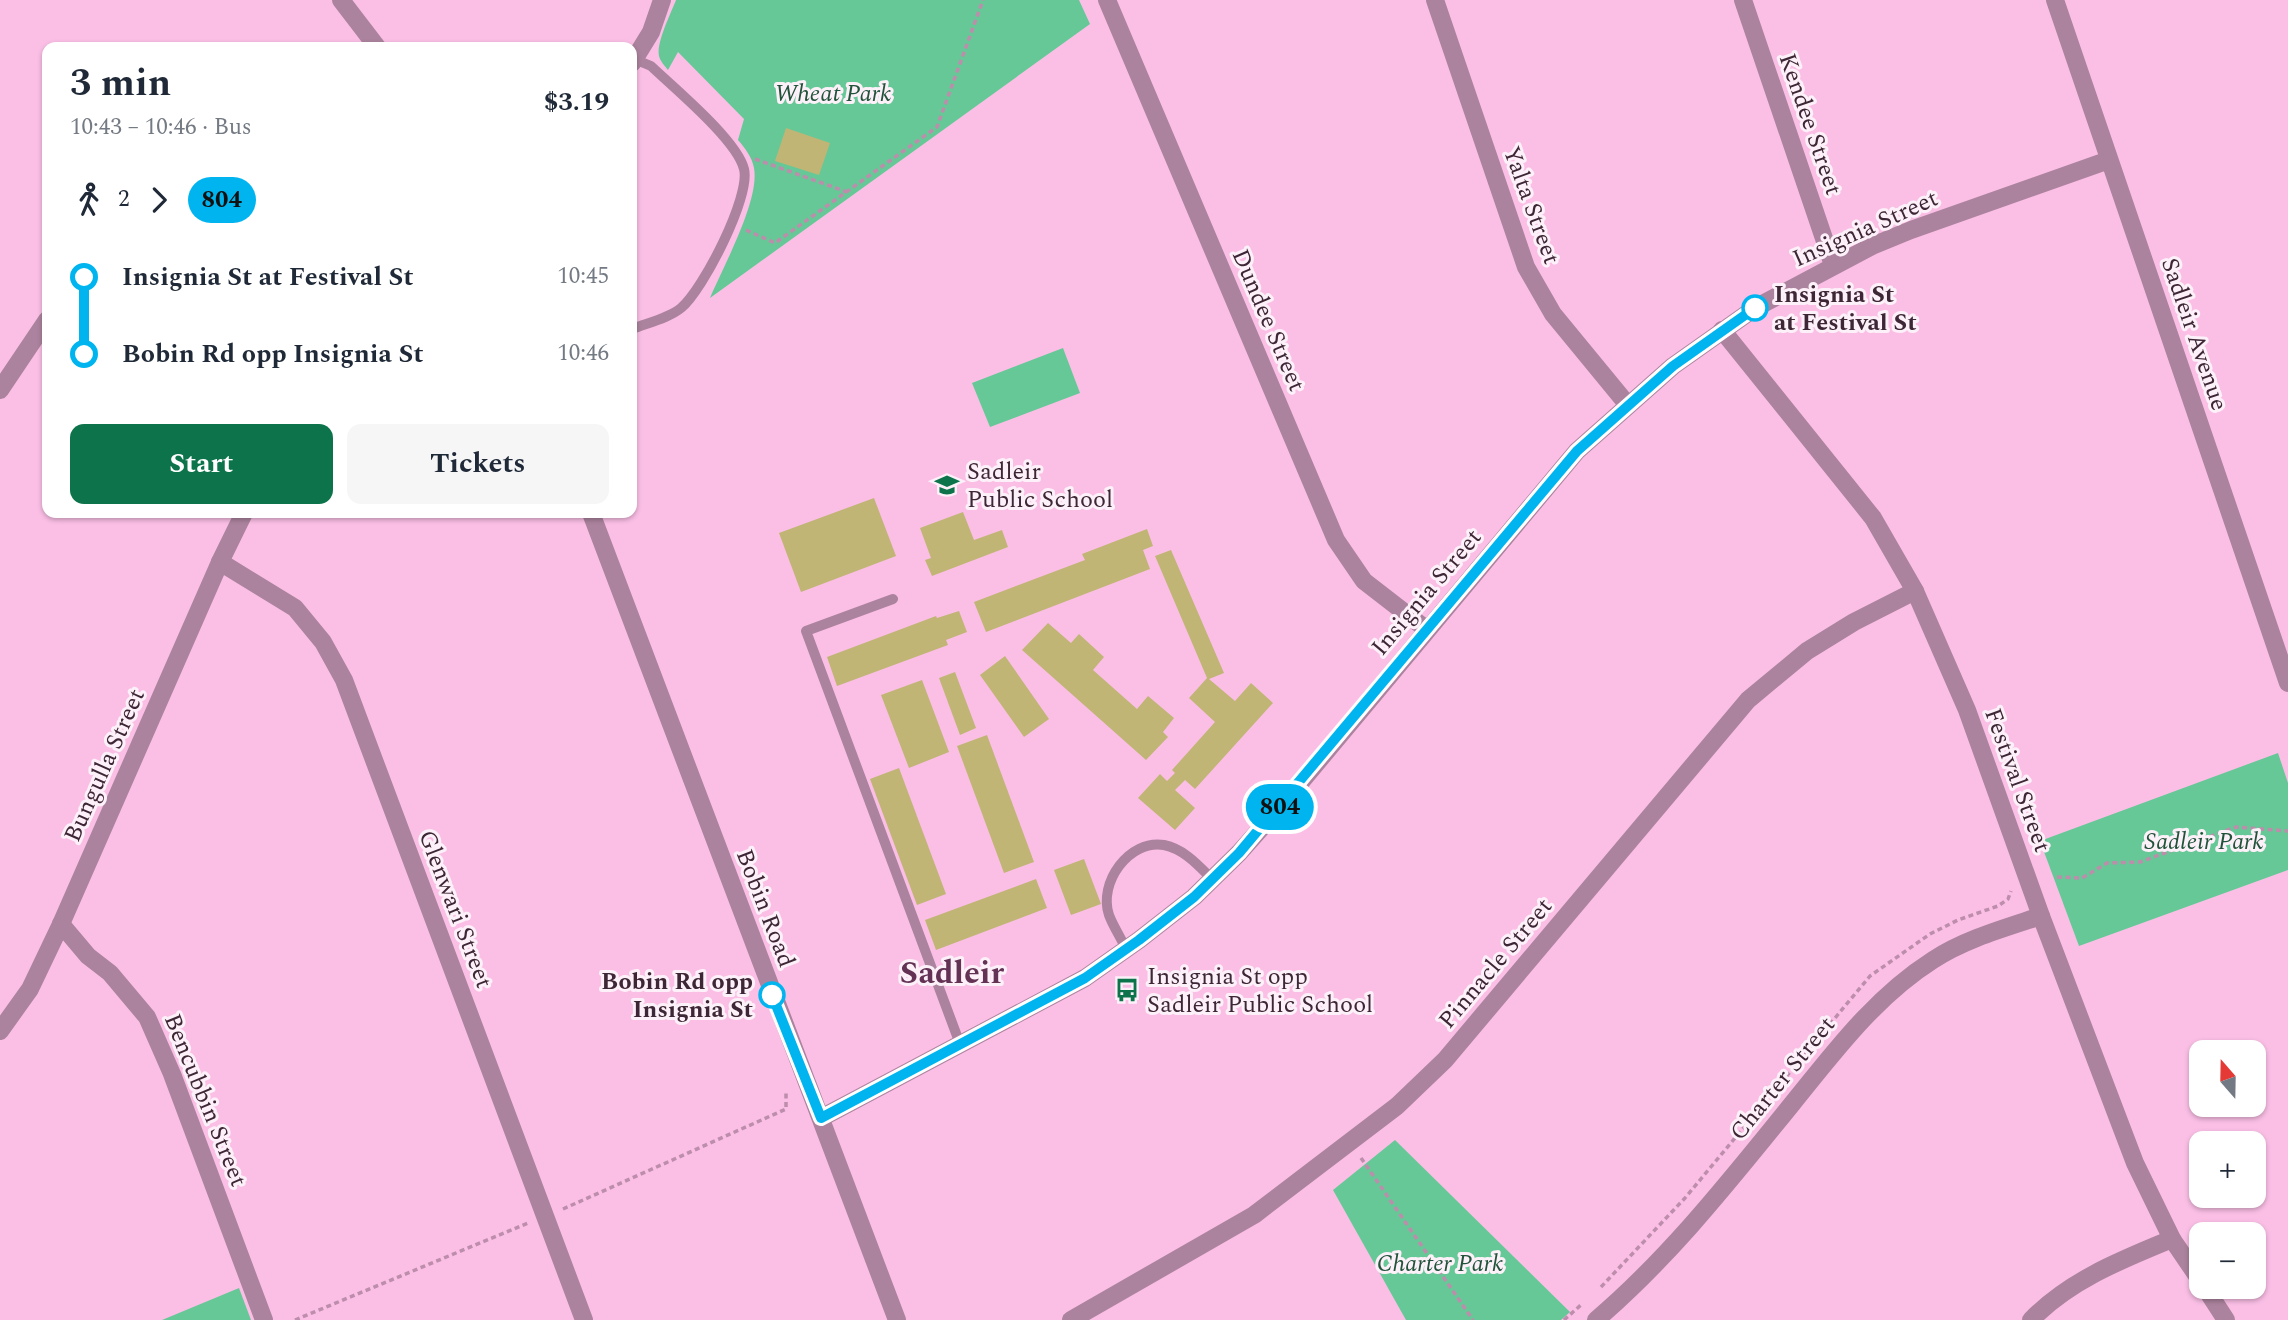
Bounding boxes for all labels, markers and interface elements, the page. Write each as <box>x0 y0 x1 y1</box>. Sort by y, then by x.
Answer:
street label: Kendee Street <box>1769 49 1851 200</box>
text: 3 min <box>70 55 171 113</box>
park label: Wheat Park <box>775 76 891 112</box>
text: $3.19 <box>544 82 609 122</box>
text: 10:43 – 10:46 · Bus <box>70 110 252 145</box>
street label: Yalta Street <box>1493 141 1569 269</box>
icon: walk <box>70 181 108 219</box>
icon: forward <box>140 181 178 219</box>
street label: Insignia Street <box>1787 181 1944 277</box>
text: 2 <box>118 182 130 217</box>
text: 804 <box>202 182 242 218</box>
street label: Dundee Street <box>1222 244 1314 397</box>
street label: Sadleir Avenue <box>2151 253 2237 416</box>
text: Insignia St at Festival St <box>122 257 413 297</box>
text: 10:45 <box>557 259 609 294</box>
place label: Insignia St at Festival St <box>1774 277 1917 341</box>
marker: Insignia St at Festival St <box>1742 295 1768 321</box>
text: Bobin Rd opp Insignia St <box>122 334 423 374</box>
text: 10:46 <box>557 336 609 371</box>
button: Start <box>70 424 333 504</box>
button: Tickets <box>347 424 609 504</box>
place label: Sadleir Public School <box>967 454 1113 518</box>
school or university icon: Sadleir Public School <box>933 471 961 499</box>
street label: Insignia Street <box>1363 521 1491 664</box>
street label: Bungulla Street <box>55 683 155 848</box>
street label: Festival Street <box>1974 703 2060 857</box>
line badge: 804 <box>1240 784 1320 830</box>
text: 804 <box>1260 789 1300 825</box>
park label: Sadleir Park <box>2144 824 2264 860</box>
street label: Glenwari Street <box>408 825 502 994</box>
street label: Bobin Road <box>726 844 804 973</box>
street label: Pinnacle Street <box>1430 890 1561 1037</box>
district label: Sadleir <box>900 949 1005 998</box>
place label: Insignia St opp Sadleir Public School <box>1147 959 1373 1023</box>
place label: Bobin Rd opp Insignia St <box>601 964 753 1028</box>
bus stop icon: Insignia St opp Sadleir Public School <box>1113 976 1141 1004</box>
marker: Bobin Rd opp Insignia St <box>759 982 785 1008</box>
street label: Bencubbin Street <box>154 1008 256 1192</box>
street label: Charter Street <box>1721 1009 1844 1149</box>
north arrow <box>2189 1040 2266 1116</box>
map controls <box>2189 1040 2266 1299</box>
button: + <box>2189 1131 2266 1208</box>
button: − <box>2189 1222 2266 1299</box>
park label: Charter Park <box>1377 1246 1503 1282</box>

